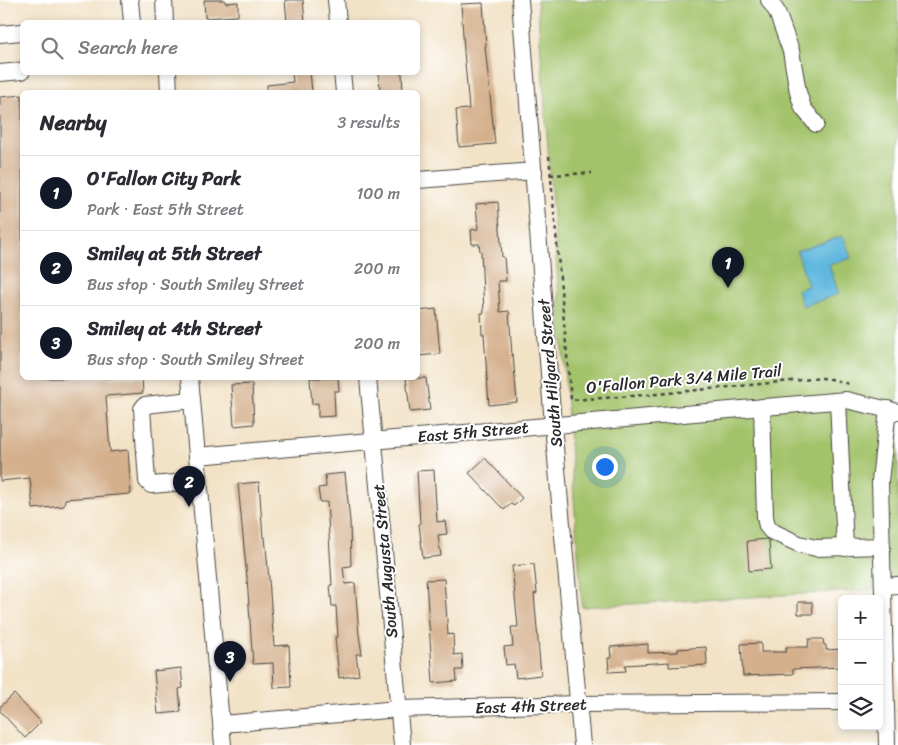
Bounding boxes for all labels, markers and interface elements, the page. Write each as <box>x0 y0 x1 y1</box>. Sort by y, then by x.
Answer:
search box <box>20 20 420 75</box>
text: Search here <box>78 31 178 64</box>
icon: search <box>38 34 66 62</box>
text: Nearby <box>40 104 106 142</box>
text: 3 results <box>337 108 400 137</box>
text: O'Fallon City Park <box>87 162 241 195</box>
text: 1 <box>53 179 59 208</box>
text: 100 m <box>356 179 400 208</box>
text: Park · East 5th Street <box>87 195 244 224</box>
text: Smiley at 5th Street <box>87 237 261 270</box>
pin: 1 <box>712 247 744 288</box>
text: 2 <box>51 254 61 283</box>
text: 200 m <box>354 254 400 283</box>
text: Bus stop · South Smiley Street <box>87 270 304 299</box>
street label: South Hilgard Street <box>529 297 571 448</box>
text: Smiley at 4th Street <box>87 312 262 345</box>
text: 3 <box>52 329 60 358</box>
text: 200 m <box>354 329 400 358</box>
text: Bus stop · South Smiley Street <box>87 345 304 374</box>
street label: O'Fallon Park 3/4 Mile Trail <box>585 356 783 402</box>
street label: East 5th Street <box>416 413 530 451</box>
your location <box>592 454 618 480</box>
pin: 2 <box>173 466 205 507</box>
street label: South Augusta Street <box>364 483 406 639</box>
map controls <box>838 595 883 730</box>
button: + <box>838 595 883 640</box>
button: − <box>838 640 883 685</box>
pin: 3 <box>214 641 246 682</box>
button: layers <box>838 685 883 730</box>
street label: East 4th Street <box>475 690 587 722</box>

